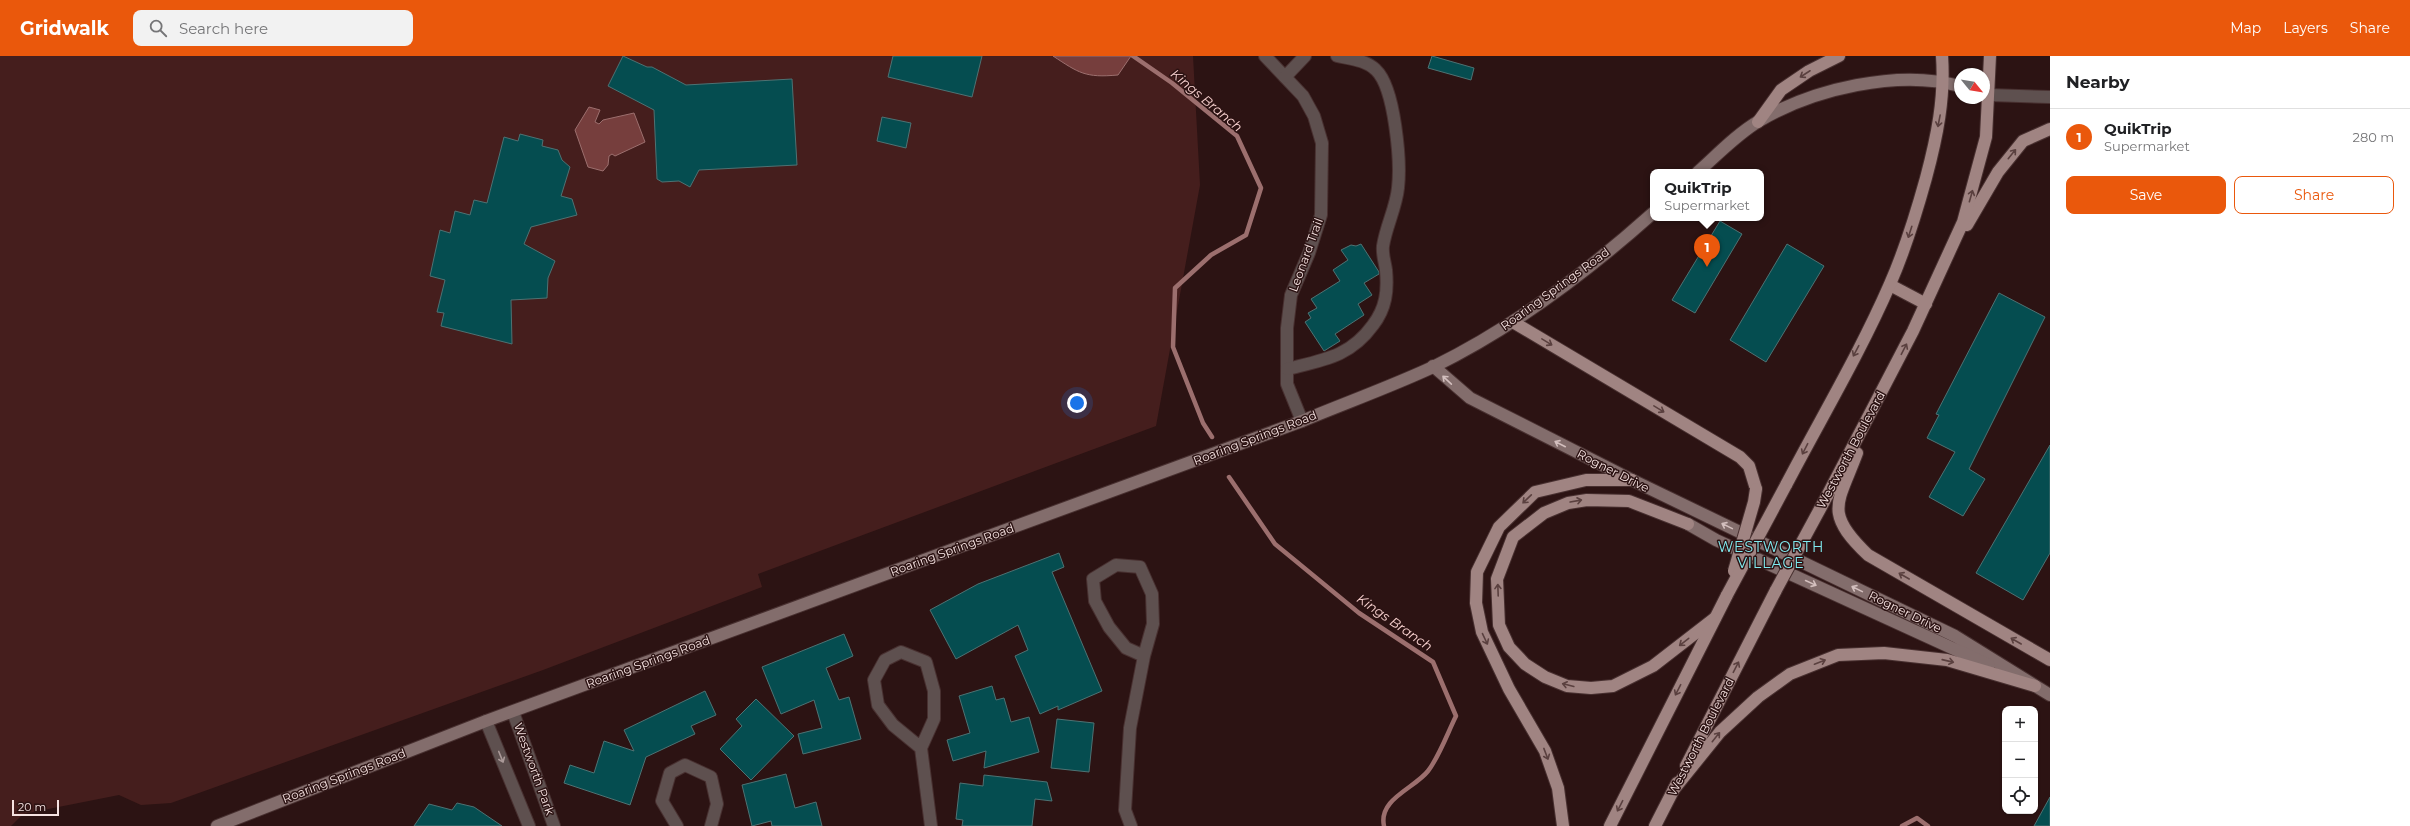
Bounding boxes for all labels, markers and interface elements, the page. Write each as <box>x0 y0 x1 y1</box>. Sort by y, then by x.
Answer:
search box <box>133 10 413 46</box>
text: Gridwalk <box>20 17 109 40</box>
icon: search <box>147 17 169 39</box>
text: Search here <box>179 19 268 38</box>
text: Map <box>2230 19 2261 37</box>
text: Layers <box>2283 19 2328 37</box>
text: Share <box>2350 19 2390 37</box>
water label: Kings Branch <box>1168 65 1246 135</box>
north arrow <box>1954 68 1990 104</box>
one-way arrow <box>1799 70 1810 78</box>
text: Nearby <box>2066 72 2130 92</box>
one-way arrow <box>1935 114 1943 127</box>
text: QuikTrip <box>2104 119 2172 138</box>
text: 1 <box>2076 129 2082 145</box>
text: 280 m <box>2353 129 2394 145</box>
text: Supermarket <box>2104 138 2190 154</box>
one-way arrow <box>2008 149 2016 160</box>
popup <box>1650 169 1764 221</box>
button: Save <box>2066 176 2226 214</box>
button: Share <box>2234 176 2394 214</box>
text: QuikTrip <box>1664 178 1732 197</box>
one-way arrow <box>1968 190 1975 203</box>
text: Supermarket <box>1664 197 1750 213</box>
street label: Leonard Trail <box>1285 216 1326 294</box>
one-way arrow <box>1905 226 1913 238</box>
pin: 1 <box>1694 234 1720 267</box>
street label: Roaring Springs Road <box>1497 244 1612 333</box>
one-way arrow <box>1541 338 1552 346</box>
one-way arrow <box>1901 343 1908 355</box>
one-way arrow <box>1852 345 1860 357</box>
one-way arrow <box>1442 375 1452 385</box>
street label: Westworth Boulevard <box>1813 389 1888 511</box>
your location <box>1067 393 1087 413</box>
one-way arrow <box>1653 405 1665 413</box>
street label: Roaring Springs Road <box>1191 407 1319 468</box>
one-way arrow <box>1554 440 1566 447</box>
one-way arrow <box>1801 442 1808 454</box>
street label: Rogner Drive <box>1575 446 1652 495</box>
one-way arrow <box>1522 494 1532 504</box>
one-way arrow <box>1570 497 1583 505</box>
street label: Roaring Springs Road <box>888 520 1016 579</box>
one-way arrow <box>1722 522 1734 529</box>
district label: WESTWORTH VILLAGE <box>1718 538 1824 572</box>
one-way arrow <box>1898 571 1910 579</box>
one-way arrow <box>1805 580 1817 587</box>
one-way arrow <box>1494 584 1501 597</box>
one-way arrow <box>1851 585 1863 592</box>
street label: Rogner Drive <box>1866 587 1944 636</box>
water label: Kings Branch <box>1354 590 1436 654</box>
street label: Roaring Springs Road <box>584 632 712 691</box>
one-way arrow <box>1482 633 1489 645</box>
one-way arrow <box>2010 636 2022 644</box>
one-way arrow <box>1678 637 1689 646</box>
one-way arrow <box>1814 657 1826 665</box>
one-way arrow <box>1941 657 1954 665</box>
one-way arrow <box>1733 661 1741 673</box>
street label: Westworth Boulevard <box>1664 675 1737 798</box>
one-way arrow <box>1561 681 1574 688</box>
one-way arrow <box>1674 684 1681 696</box>
map controls <box>2002 706 2038 814</box>
button: + <box>2002 706 2038 742</box>
street label: Westworth Park <box>511 721 558 818</box>
one-way arrow <box>1712 731 1720 742</box>
button: − <box>2002 742 2038 778</box>
street label: Roaring Springs Road <box>280 745 408 806</box>
one-way arrow <box>1543 747 1551 759</box>
one-way arrow <box>497 750 505 762</box>
button: locate <box>2002 778 2038 814</box>
scale bar <box>12 798 59 817</box>
text: 20 m <box>18 800 46 814</box>
one-way arrow <box>1616 800 1623 812</box>

